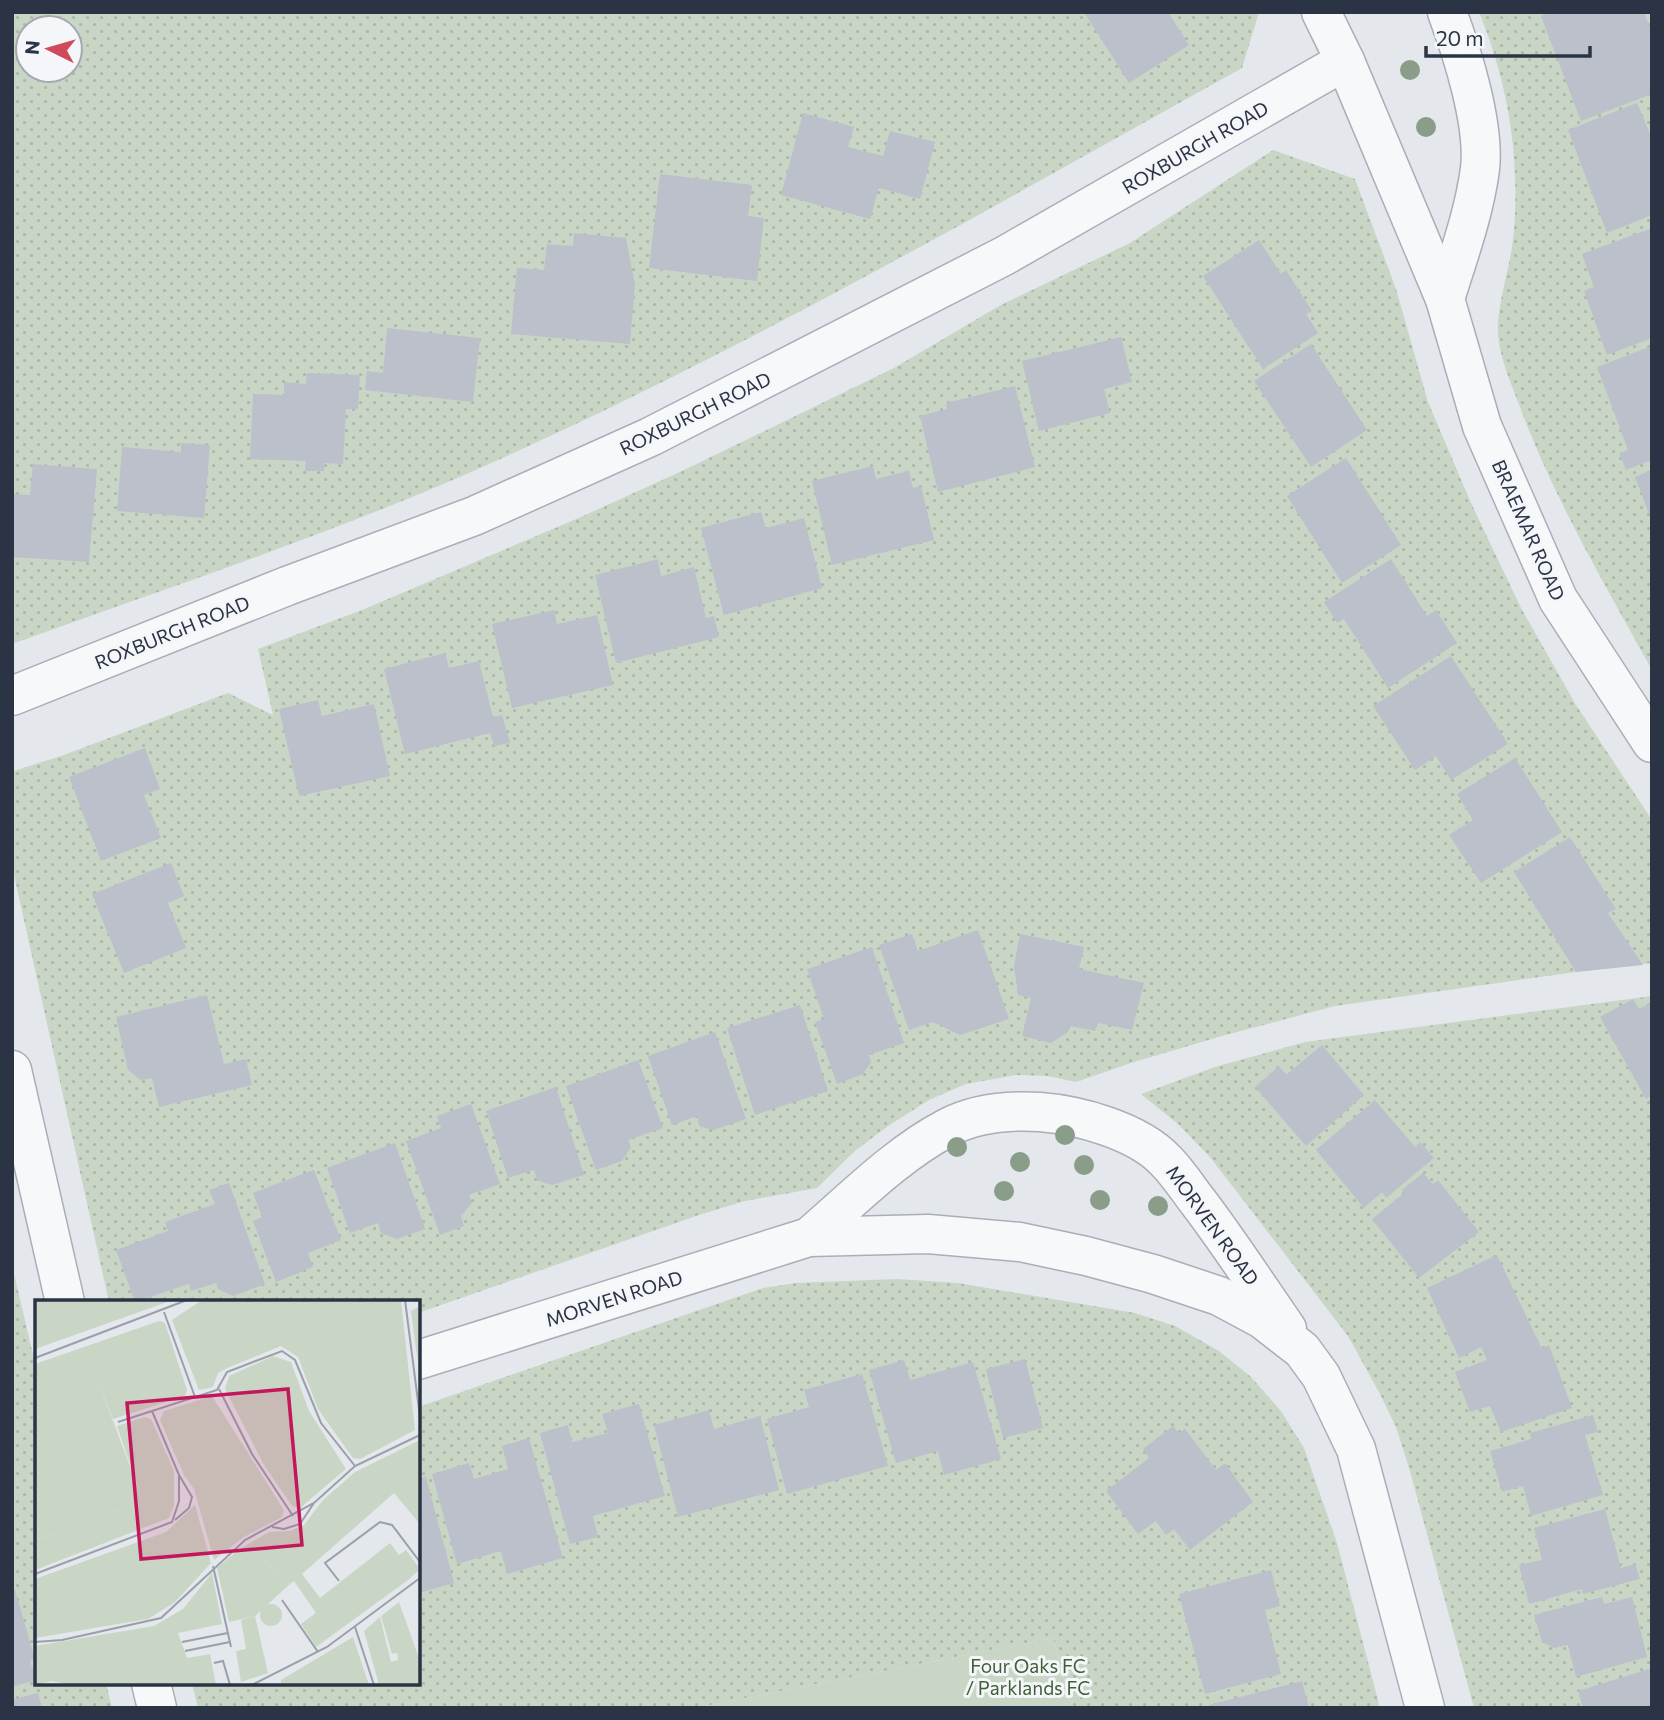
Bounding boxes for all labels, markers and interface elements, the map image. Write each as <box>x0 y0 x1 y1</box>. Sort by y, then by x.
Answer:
north arrow <box>14 14 84 84</box>
scale bar <box>1426 14 1590 58</box>
text: 20 m <box>1436 25 1484 50</box>
text: N <box>19 39 44 56</box>
street label: ROXBURGH ROAD <box>1118 96 1272 198</box>
street label: ROXBURGH ROAD <box>616 366 774 460</box>
street label: BRAEMAR ROAD <box>1488 456 1570 604</box>
street label: ROXBURGH ROAD <box>91 590 253 674</box>
street label: MORVEN ROAD <box>1162 1161 1264 1289</box>
street label: MORVEN ROAD <box>543 1265 685 1331</box>
inset map <box>35 1300 420 1685</box>
park label: Four Oaks FC / Parklands FC <box>966 1654 1090 1699</box>

